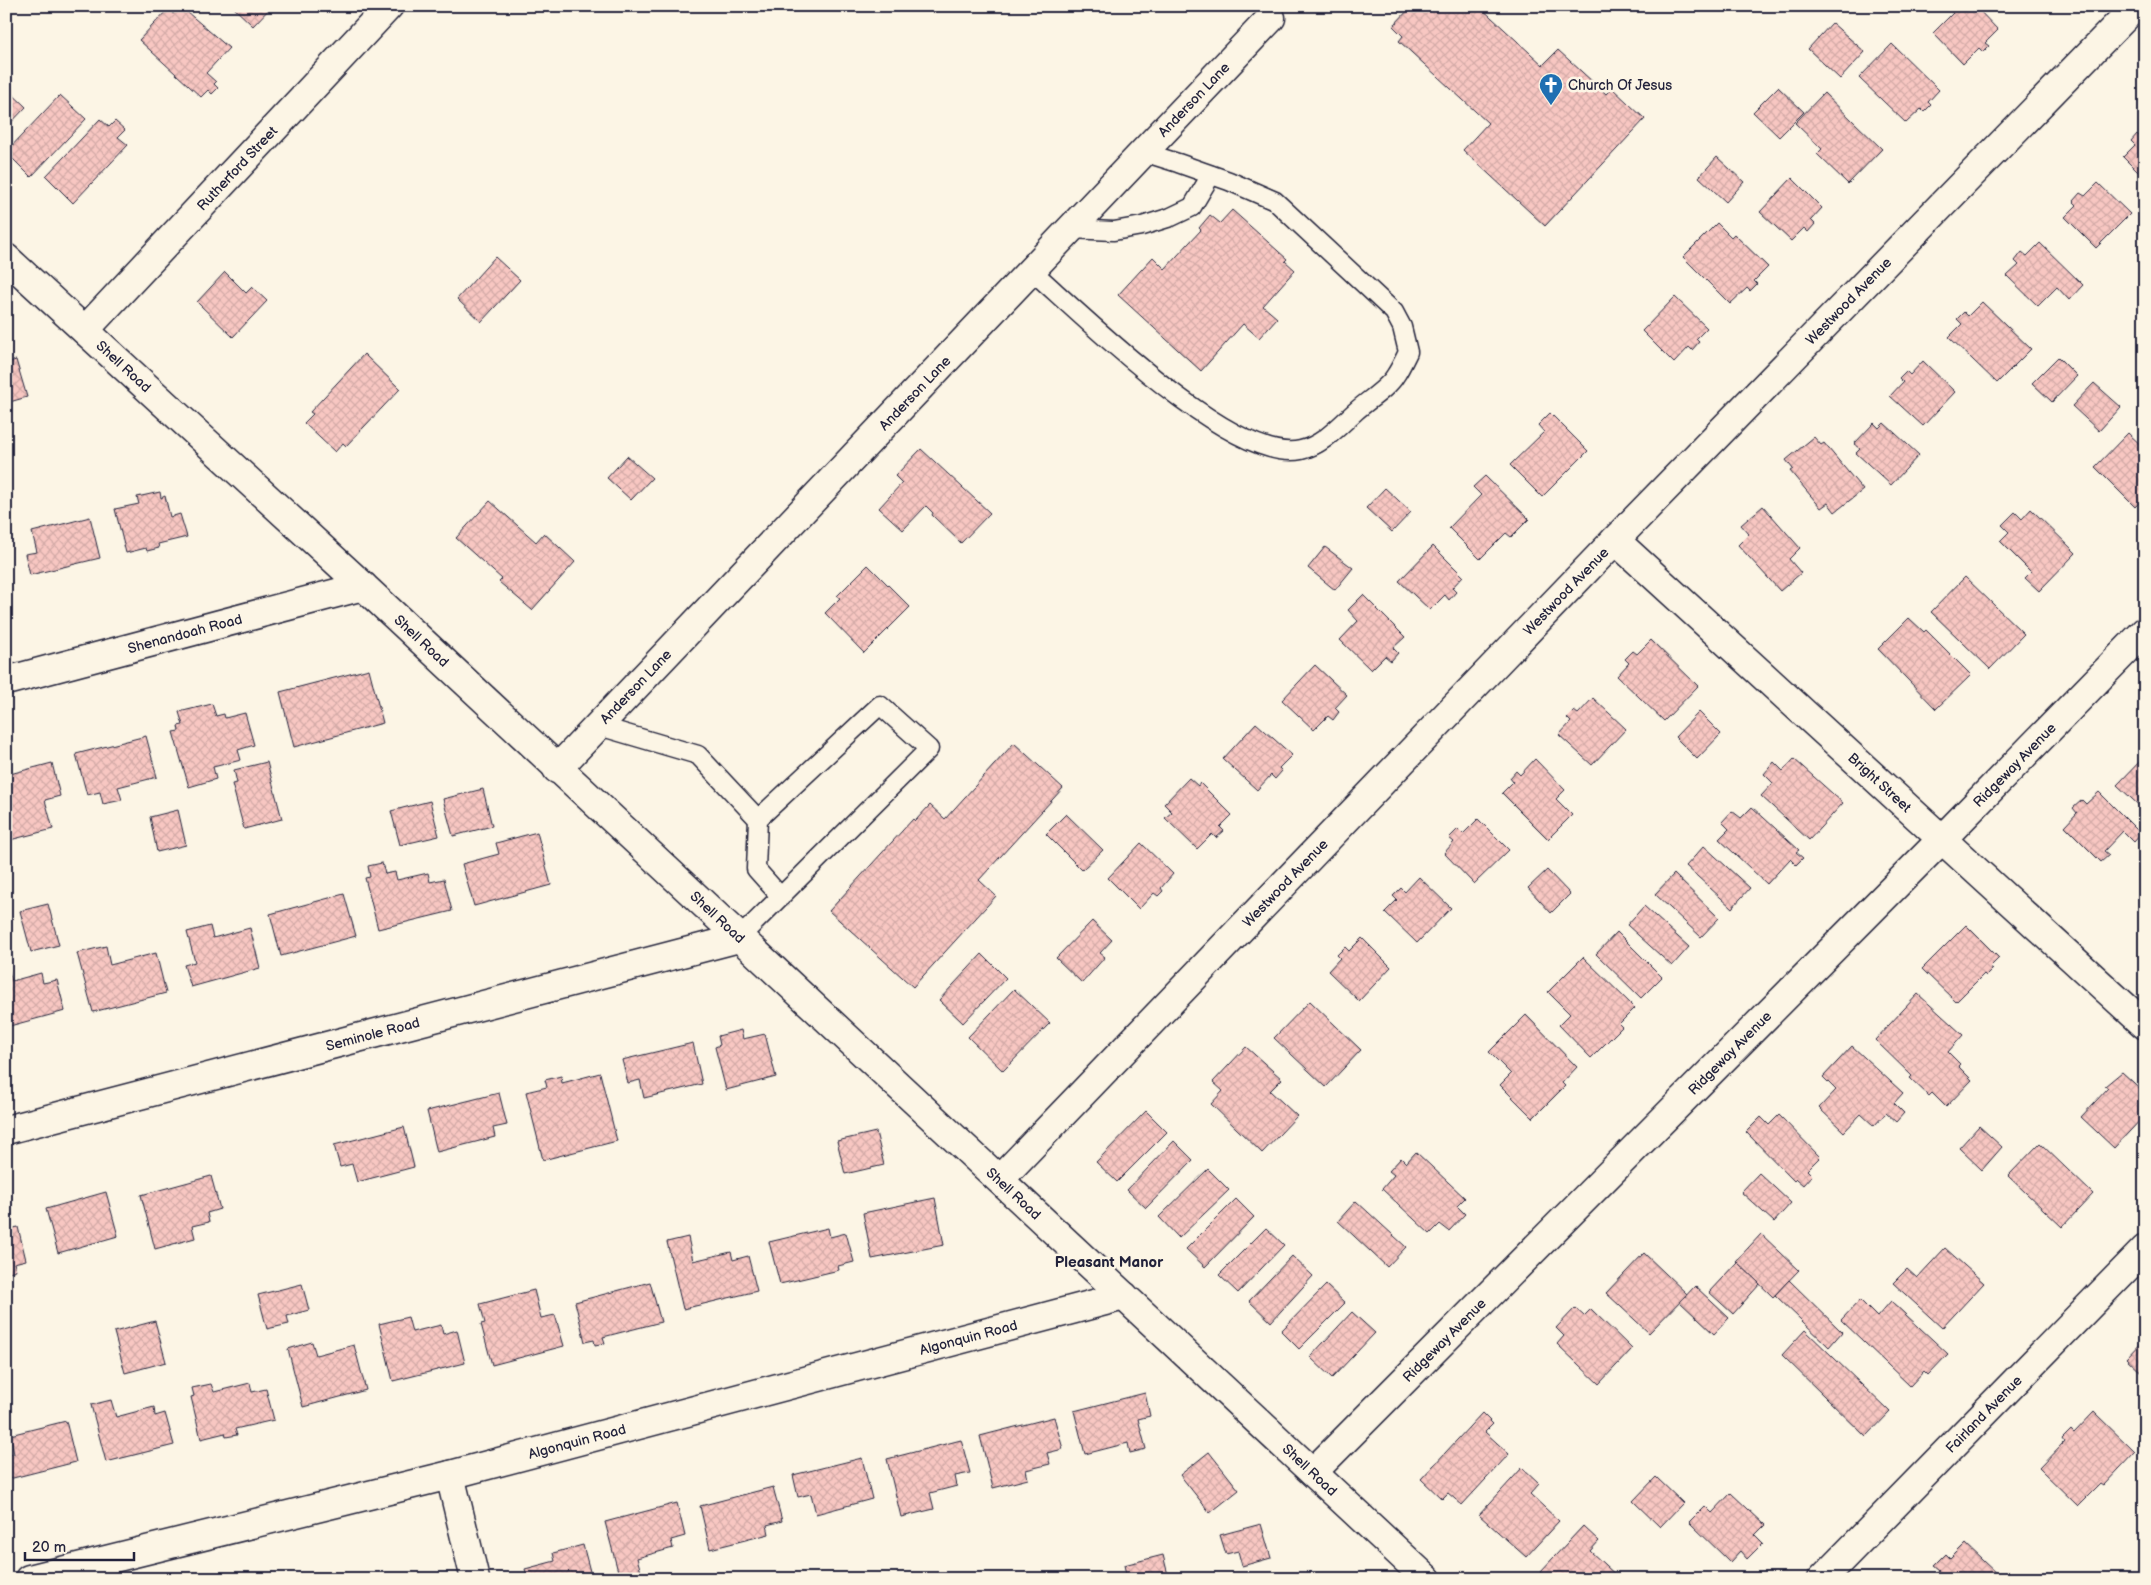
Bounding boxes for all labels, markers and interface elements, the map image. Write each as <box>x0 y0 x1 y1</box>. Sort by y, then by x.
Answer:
street label: Anderson Lane <box>1154 59 1233 140</box>
church icon: Church Of Jesus <box>1538 72 1564 106</box>
place label: Church Of Jesus <box>1568 77 1672 94</box>
street label: Rutherford Street <box>193 122 281 214</box>
street label: Westwood Avenue <box>1802 254 1895 348</box>
street label: Shell Road <box>93 337 155 396</box>
street label: Anderson Lane <box>875 352 954 434</box>
street label: Westwood Avenue <box>1520 544 1612 639</box>
street label: Shenandoah Road <box>126 610 244 657</box>
street label: Shell Road <box>391 611 452 670</box>
street label: Anderson Lane <box>596 646 675 727</box>
street label: Ridgeway Avenue <box>1969 719 2059 811</box>
street label: Bright Street <box>1845 749 1916 816</box>
street label: Westwood Avenue <box>1239 835 1331 930</box>
street label: Shell Road <box>687 887 749 947</box>
street label: Ridgeway Avenue <box>1684 1007 1775 1098</box>
street label: Seminole Road <box>324 1014 421 1054</box>
street label: Shell Road <box>983 1164 1045 1223</box>
district label: Pleasant Manor <box>1055 1253 1164 1272</box>
street label: Ridgeway Avenue <box>1399 1295 1489 1385</box>
street label: Algonquin Road <box>918 1316 1019 1358</box>
street label: Fairland Avenue <box>1942 1372 2025 1456</box>
street label: Algonquin Road <box>526 1420 628 1462</box>
street label: Shell Road <box>1279 1440 1341 1499</box>
scale bar <box>25 1530 134 1562</box>
text: 20 m <box>32 1538 66 1557</box>

